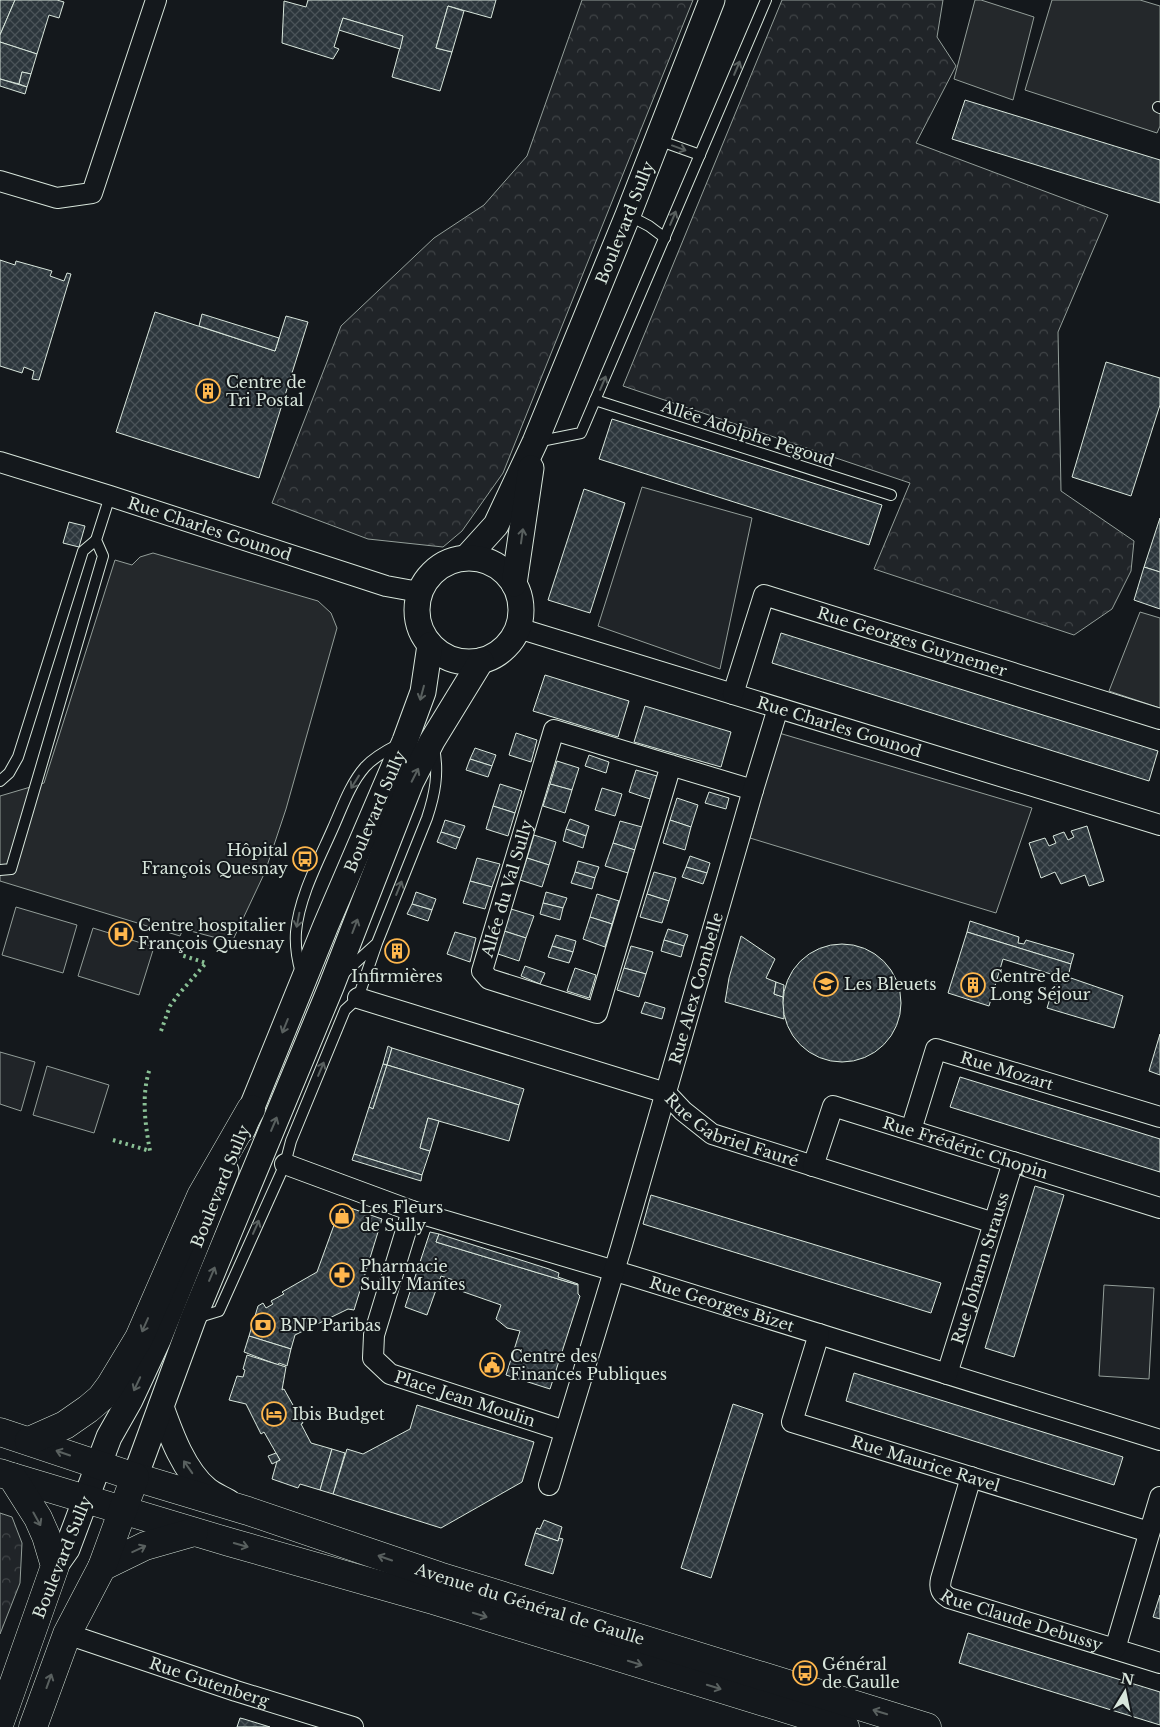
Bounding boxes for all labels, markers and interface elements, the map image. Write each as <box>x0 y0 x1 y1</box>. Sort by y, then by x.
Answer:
one-way arrow <box>732 61 742 76</box>
one-way arrow <box>670 144 686 153</box>
street label: Boulevard Sully <box>591 157 658 287</box>
one-way arrow <box>670 210 679 225</box>
place label: Centre de Tri Postal <box>226 372 306 410</box>
one-way arrow <box>598 376 608 391</box>
building icon: Centre de Tri Postal <box>195 378 221 404</box>
street label: Allée Adolphe Pegoud <box>658 395 837 470</box>
street label: Rue Charles Gounod <box>125 492 294 565</box>
one-way arrow <box>517 528 527 544</box>
street label: Rue Georges Guynemer <box>815 602 1010 681</box>
one-way arrow <box>417 685 426 701</box>
street label: Rue Charles Gounod <box>754 692 924 761</box>
street label: Boulevard Sully <box>340 747 410 875</box>
one-way arrow <box>411 768 420 783</box>
one-way arrow <box>349 775 359 789</box>
street label: Allée du Val Sully <box>476 816 537 960</box>
place label: Hôpital François Quesnay <box>141 840 289 878</box>
bus stop icon: Hôpital François Quesnay <box>292 846 318 872</box>
one-way arrow <box>395 881 404 896</box>
street label: Rue Alex Combelle <box>665 910 727 1066</box>
one-way arrow <box>293 912 302 928</box>
place label: Centre hospitalier François Quesnay <box>138 915 286 953</box>
one-way arrow <box>351 919 360 934</box>
hospital icon: Centre hospitalier François Quesnay <box>108 921 134 947</box>
building icon: Infirmières <box>384 938 410 964</box>
place label: Infirmières <box>351 966 443 986</box>
place label: Centre de Long Séjour <box>990 966 1091 1004</box>
school or university icon: Les Bleuets <box>813 971 839 997</box>
building icon: Centre de Long Séjour <box>960 972 986 998</box>
place label: Les Bleuets <box>844 974 937 994</box>
one-way arrow <box>279 1018 289 1033</box>
street label: Rue Mozart <box>958 1047 1056 1094</box>
one-way arrow <box>316 1062 326 1077</box>
street label: Rue Gabriel Fauré <box>661 1088 801 1171</box>
street label: Rue Frédéric Chopin <box>880 1112 1051 1183</box>
one-way arrow <box>270 1117 280 1132</box>
street label: Boulevard Sully <box>186 1121 254 1250</box>
street label: Rue Johann Strauss <box>947 1190 1013 1346</box>
place label: Les Fleurs de Sully <box>360 1197 443 1235</box>
shop icon: Les Fleurs de Sully <box>329 1203 355 1229</box>
one-way arrow <box>252 1220 262 1235</box>
place label: Pharmacie Sully Mantes <box>360 1256 466 1294</box>
pharmacy icon: Pharmacie Sully Mantes <box>329 1262 355 1288</box>
one-way arrow <box>208 1266 217 1281</box>
street label: Rue Georges Bizet <box>647 1272 797 1336</box>
bank icon: BNP Paribas <box>250 1312 276 1338</box>
place label: BNP Paribas <box>280 1315 381 1335</box>
one-way arrow <box>139 1317 149 1332</box>
place label: Centre des Finances Publiques <box>510 1346 667 1384</box>
public building icon: Centre des Finances Publiques <box>479 1352 505 1378</box>
street label: Place Jean Moulin <box>392 1366 538 1431</box>
one-way arrow <box>132 1376 142 1391</box>
hotel icon: Ibis Budget <box>261 1401 287 1427</box>
place label: Ibis Budget <box>292 1404 385 1424</box>
street label: Rue Maurice Ravel <box>849 1431 1003 1496</box>
one-way arrow <box>55 1447 71 1457</box>
one-way arrow <box>183 1460 193 1474</box>
street label: Boulevard Sully <box>28 1492 96 1621</box>
one-way arrow <box>33 1511 43 1526</box>
one-way arrow <box>232 1541 248 1551</box>
one-way arrow <box>131 1544 146 1553</box>
one-way arrow <box>378 1553 393 1562</box>
street label: Avenue du Général de Gaulle <box>412 1558 647 1649</box>
street label: Rue Claude Debussy <box>937 1585 1106 1655</box>
one-way arrow <box>471 1610 487 1620</box>
street label: Rue Gutenberg <box>147 1653 272 1711</box>
place label: Général de Gaulle <box>822 1654 900 1692</box>
one-way arrow <box>627 1658 643 1668</box>
bus stop icon: Général de Gaulle <box>792 1660 818 1686</box>
north arrow <box>1100 1667 1150 1717</box>
text: N <box>1119 1669 1135 1689</box>
one-way arrow <box>45 1674 54 1689</box>
one-way arrow <box>706 1682 722 1692</box>
one-way arrow <box>873 1707 889 1717</box>

